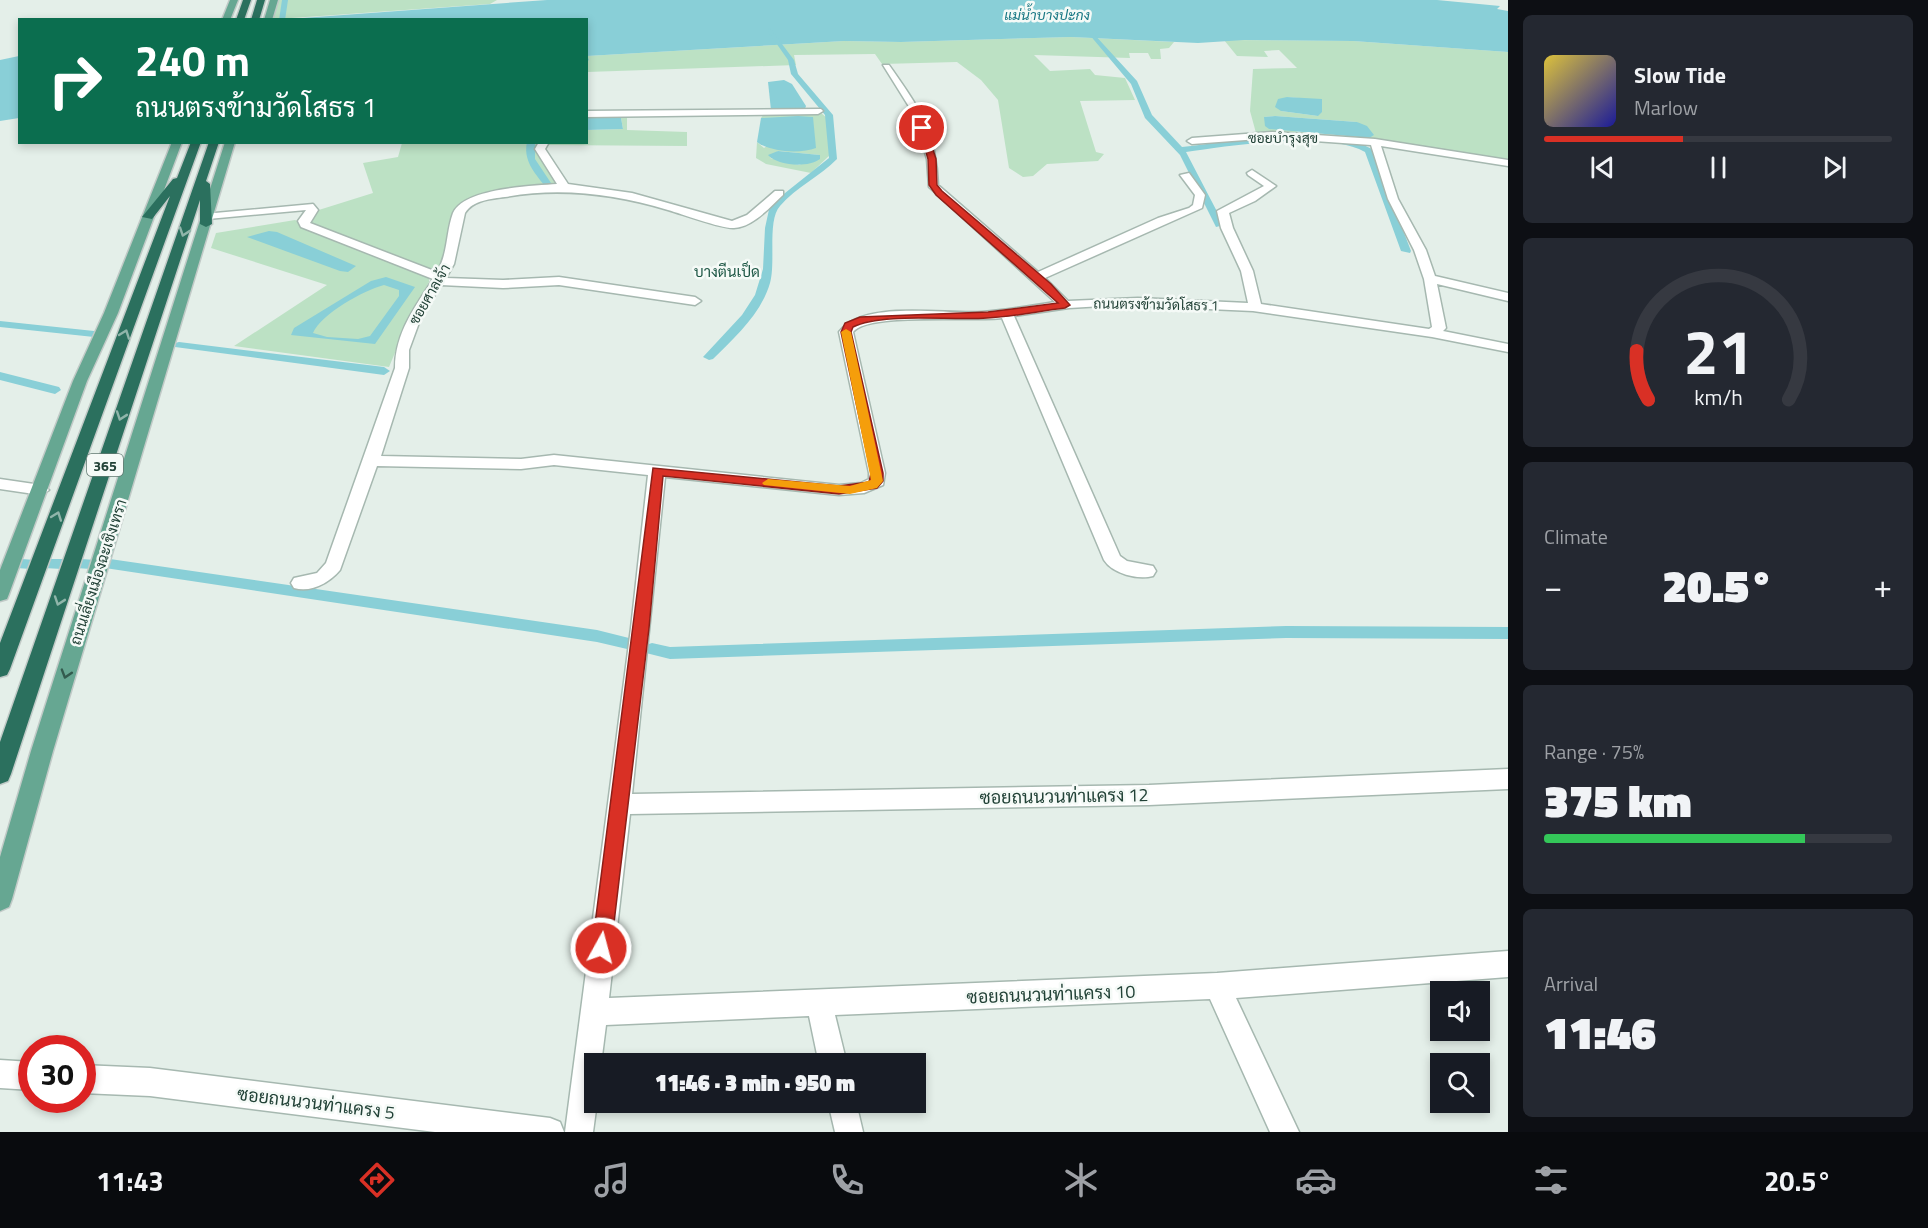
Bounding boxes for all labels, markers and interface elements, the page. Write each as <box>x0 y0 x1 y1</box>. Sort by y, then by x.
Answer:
water label: แม่น้ำบางปะกง <box>1004 3 1090 25</box>
text: 240 m <box>135 28 250 92</box>
icon: right <box>36 42 114 120</box>
text: Slow Tide <box>1634 58 1726 92</box>
text: ถนนตรงข้ามวัดโสธร 1 <box>135 86 377 127</box>
text: Marlow <box>1634 92 1698 123</box>
pin <box>896 102 947 153</box>
icon: arrive <box>905 111 938 144</box>
street label: ซอยบำรุงสุข <box>1248 127 1318 148</box>
icon: previous <box>1586 151 1619 184</box>
icon: pause <box>1702 151 1735 184</box>
icon: next <box>1818 151 1851 184</box>
one-way arrow <box>179 226 192 237</box>
street label: ซอยศาลเจ้า <box>403 260 455 328</box>
district label: บางตีนเป็ด <box>694 260 760 283</box>
street label: ถนนตรงข้ามวัดโสธร 1 <box>1093 292 1219 316</box>
text: 21 <box>1683 303 1753 398</box>
one-way arrow <box>118 329 131 339</box>
text: km/h <box>1694 381 1742 413</box>
one-way arrow <box>116 410 129 421</box>
road number: 365 <box>87 454 123 476</box>
street label: ถนนเลี่ยงเมืองฉะเชิงเทรา <box>61 495 132 648</box>
one-way arrow <box>50 511 62 522</box>
text: Climate <box>1544 521 1608 552</box>
text: 20.5° <box>1662 551 1774 619</box>
text: − <box>1544 561 1562 611</box>
text: + <box>1874 561 1892 611</box>
one-way arrow <box>53 595 66 606</box>
one-way arrow <box>61 668 73 679</box>
text: Range · 75% <box>1544 736 1644 767</box>
text: 375 km <box>1544 766 1692 834</box>
street label: ซอยถนนวนท่าแครง 12 <box>979 781 1149 811</box>
position arrow <box>569 916 633 980</box>
text: Arrival <box>1544 968 1598 999</box>
street label: ซอยถนนวนท่าแครง 10 <box>966 978 1136 1010</box>
map controls <box>1430 981 1490 1113</box>
button: sound <box>1430 981 1490 1041</box>
text: 11:46 <box>1544 998 1656 1066</box>
speed limit sign: 30 <box>18 1035 96 1113</box>
button: search <box>1430 1053 1490 1113</box>
text: 11:46 · 3 min · 950 m <box>655 1066 855 1100</box>
street label: ซอยถนนวนท่าแครง 5 <box>236 1080 396 1126</box>
icon: directions <box>356 1159 398 1201</box>
icon: music <box>591 1159 633 1201</box>
icon: phone <box>826 1159 868 1201</box>
icon: climate <box>1060 1159 1102 1201</box>
icon: car <box>1295 1159 1337 1201</box>
icon: filters <box>1530 1159 1572 1201</box>
text: 11:43 <box>96 1160 164 1201</box>
text: 20.5° <box>1764 1160 1832 1201</box>

